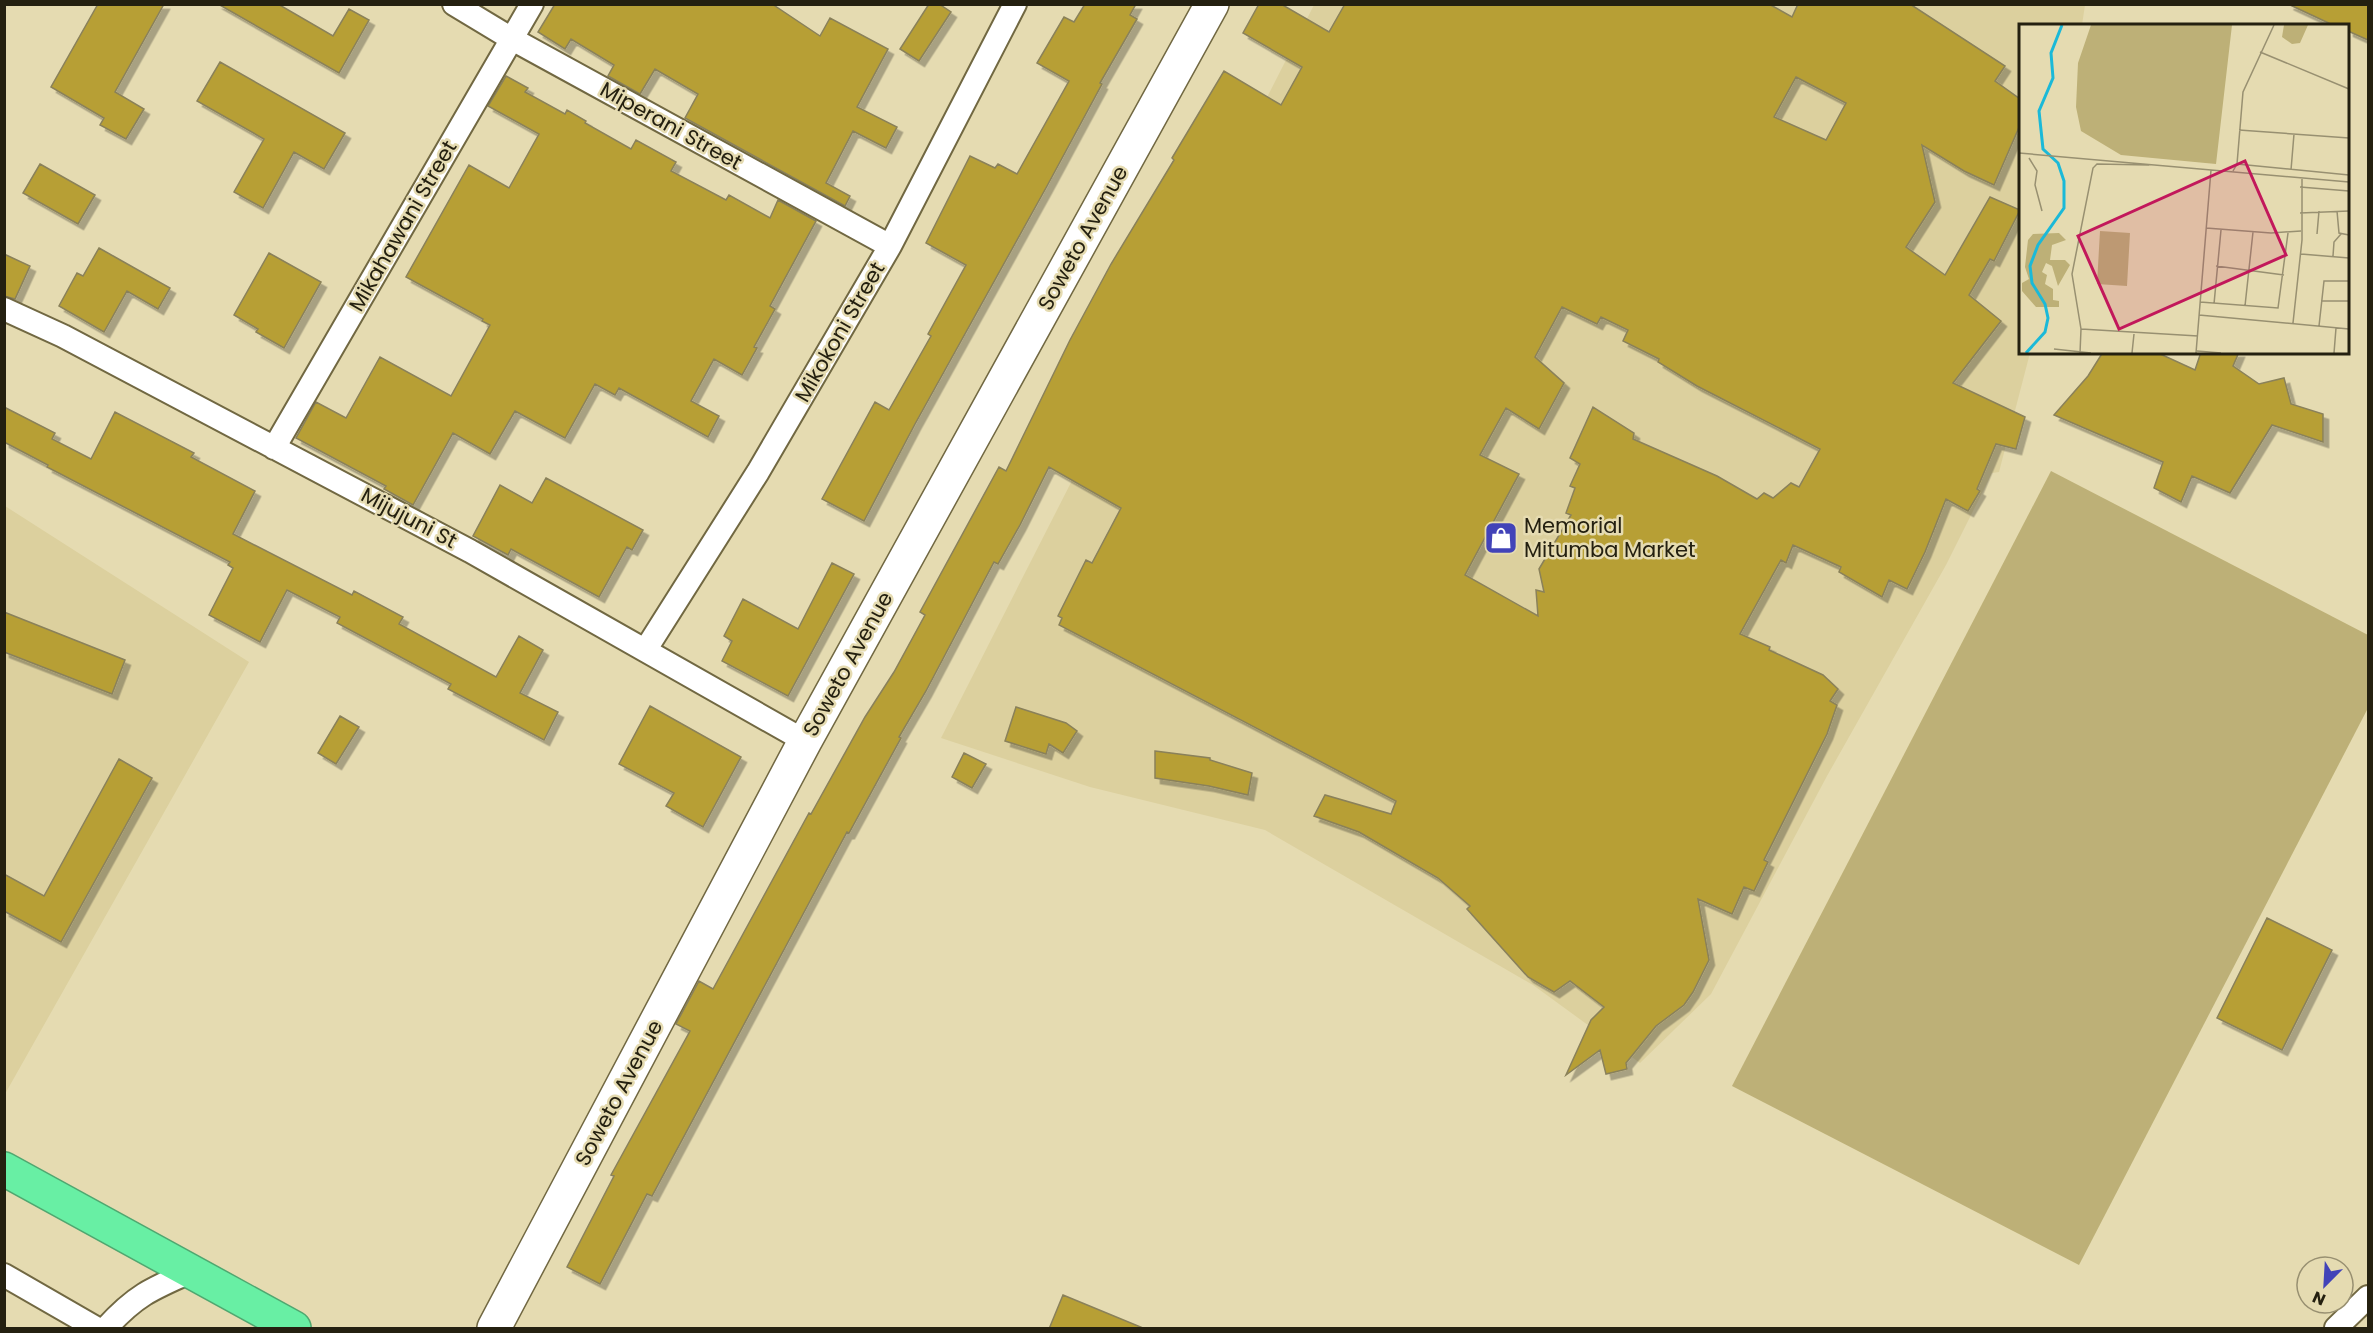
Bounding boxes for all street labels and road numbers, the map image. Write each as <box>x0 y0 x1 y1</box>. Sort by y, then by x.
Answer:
street label: Miperani Street <box>595 75 747 177</box>
street label: Mikahawani Street <box>342 135 463 317</box>
street label: Soweto Avenue <box>1031 160 1134 315</box>
street label: Mikokoni Street <box>788 256 891 407</box>
street label: Mijujuni St <box>356 480 462 555</box>
street label: Soweto Avenue <box>796 586 899 741</box>
street label: Soweto Avenue <box>568 1015 669 1171</box>

